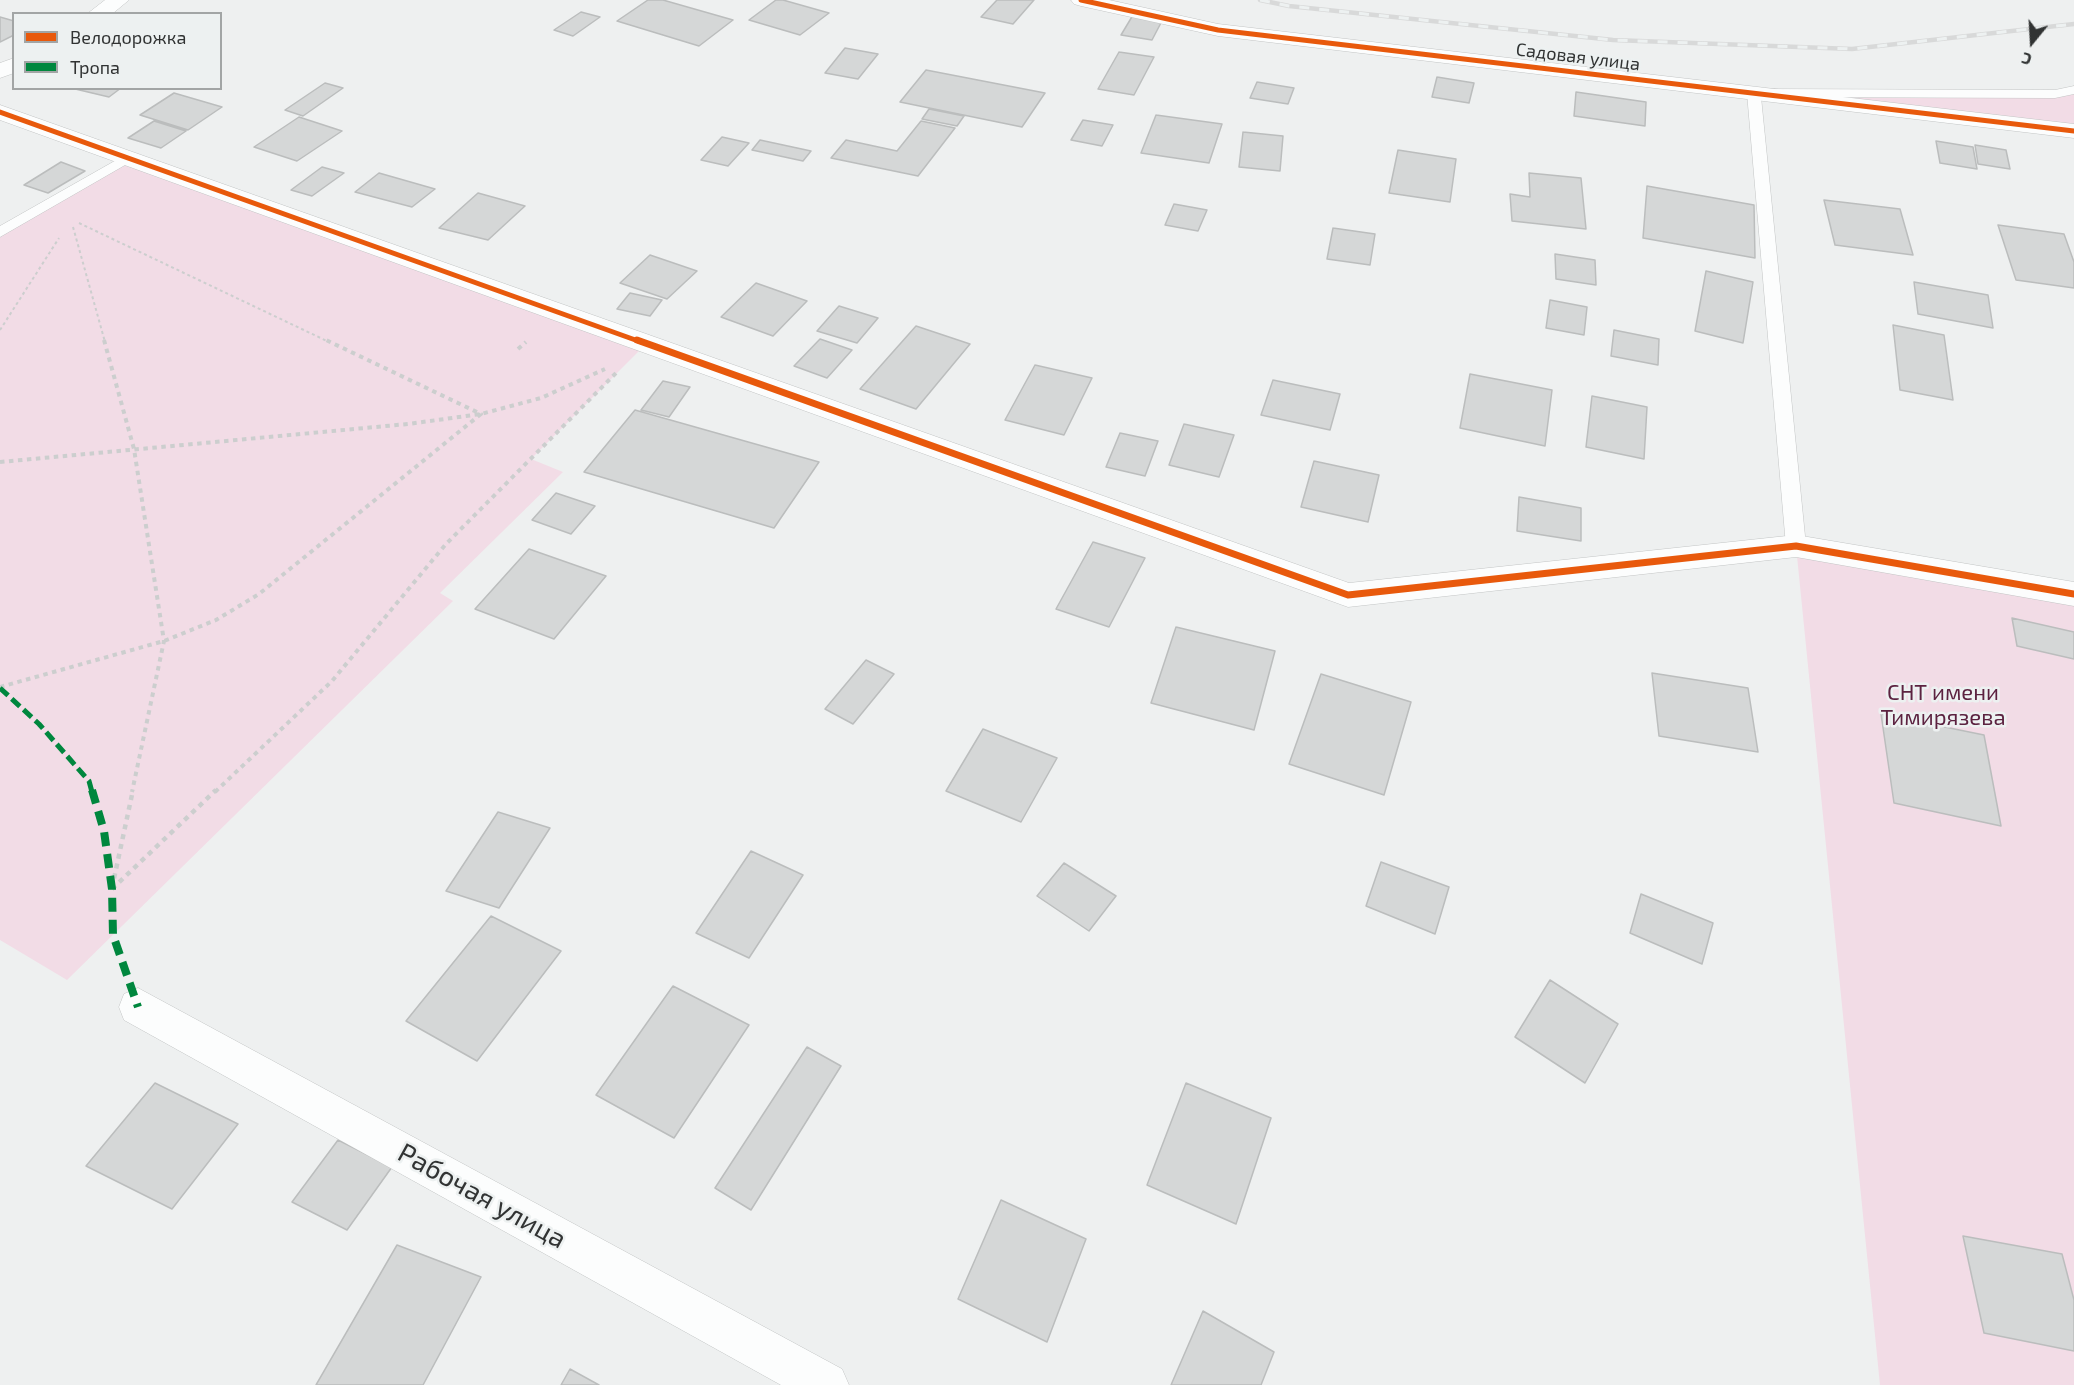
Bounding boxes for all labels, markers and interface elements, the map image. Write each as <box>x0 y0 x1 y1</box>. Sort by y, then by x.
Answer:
legend <box>12 12 222 90</box>
north arrow <box>2002 12 2062 72</box>
text: Велодорожка <box>70 26 186 48</box>
street label: Садовая улица <box>1515 39 1641 75</box>
text: С <box>2019 49 2034 70</box>
text: Тропа <box>70 56 120 78</box>
park label: СНТ имени Тимирязева <box>1880 680 2006 732</box>
street label: Рабочая улица <box>392 1136 572 1256</box>

